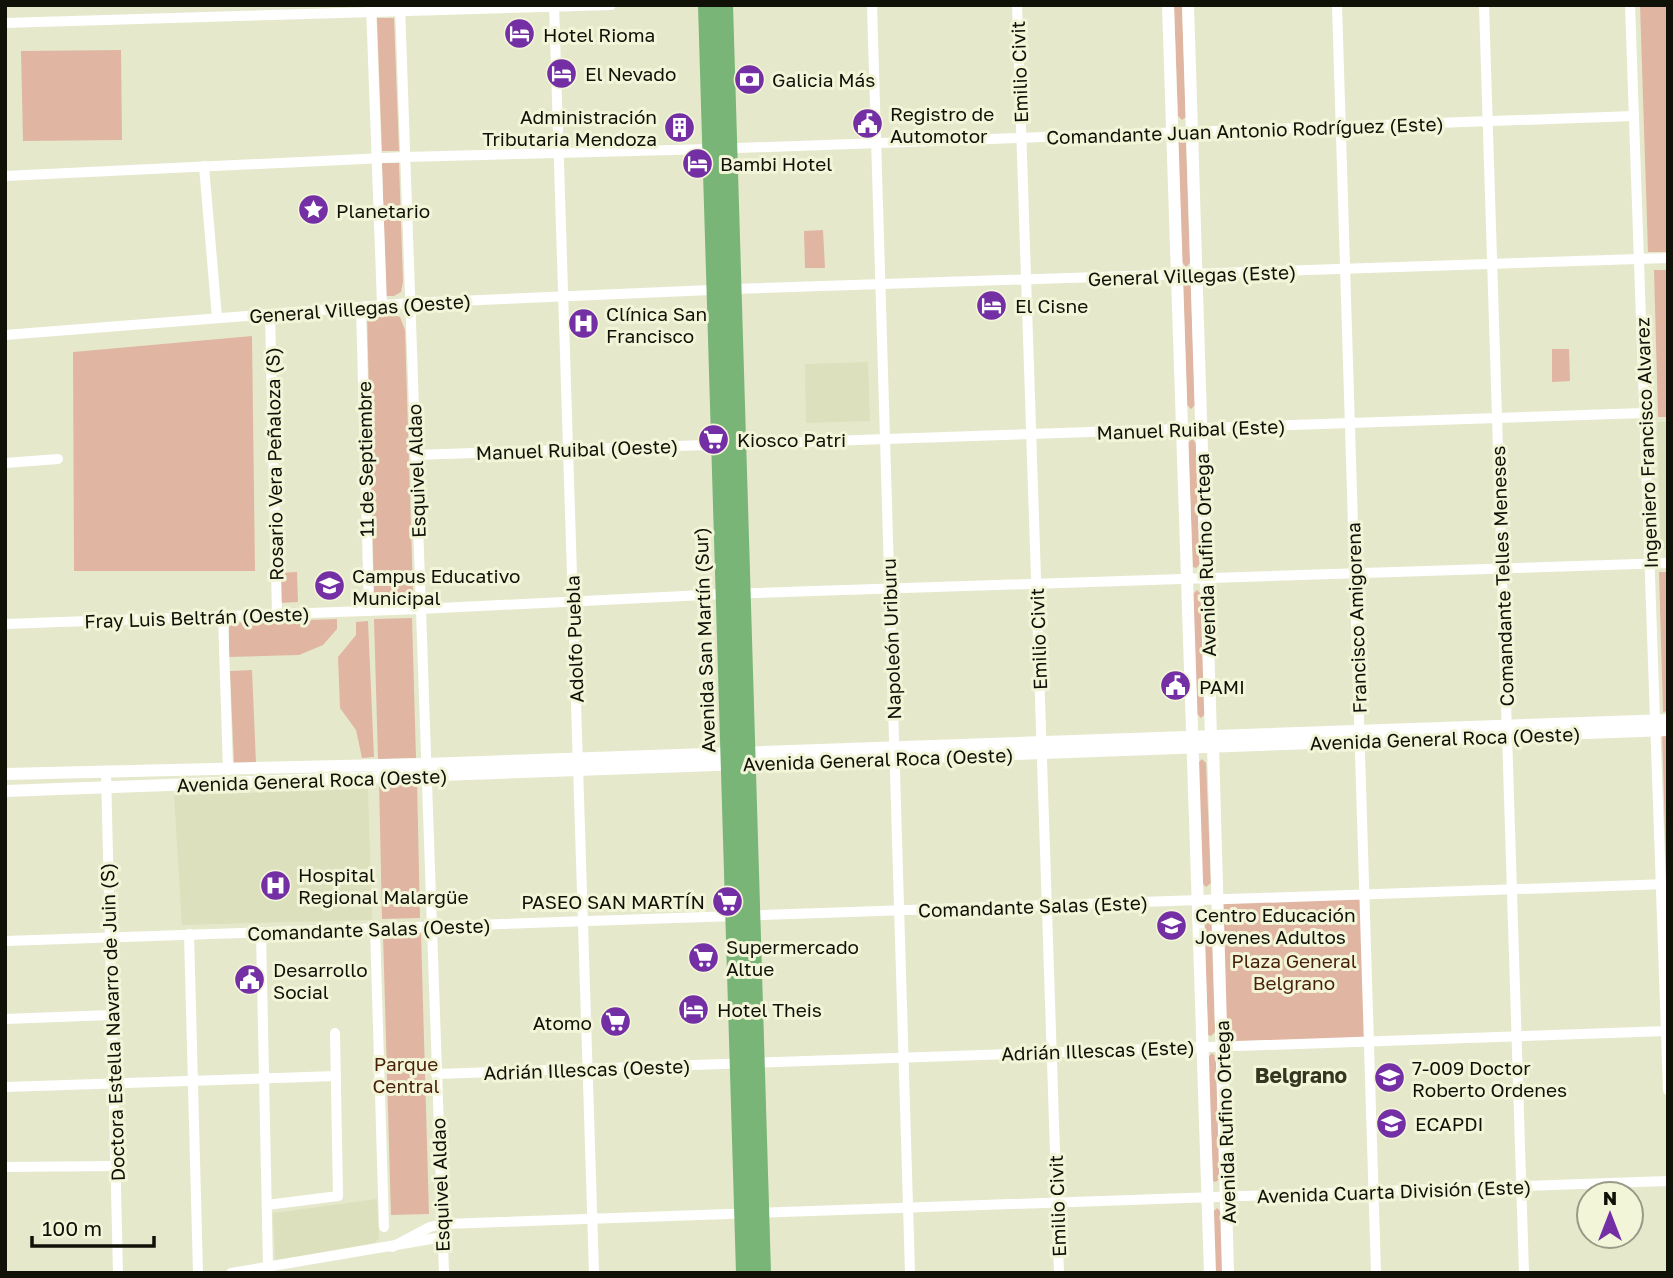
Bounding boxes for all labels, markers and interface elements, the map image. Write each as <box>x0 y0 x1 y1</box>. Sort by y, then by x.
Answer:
hotel icon: Hotel Rioma <box>503 17 537 51</box>
street label: Emilio Civit <box>1006 21 1032 123</box>
place label: Hotel Rioma <box>543 23 655 46</box>
hotel icon: El Nevado <box>545 56 579 90</box>
place label: El Nevado <box>585 62 676 85</box>
bank icon: Galicia Más <box>732 62 766 96</box>
place label: Galicia Más <box>772 68 875 91</box>
place label: Registro de Automotor <box>890 102 994 147</box>
place label: Administración Tributaria Mendoza <box>482 105 657 150</box>
public building icon: Registro de Automotor <box>850 107 884 141</box>
building icon: Administración Tributaria Mendoza <box>663 110 697 144</box>
street label: Comandante Juan Antonio Rodríguez (Este) <box>1046 112 1444 148</box>
hotel icon: Bambi Hotel <box>680 146 714 180</box>
place label: Bambi Hotel <box>720 152 832 175</box>
place icon: Planetario <box>296 193 330 227</box>
place label: Planetario <box>336 199 430 222</box>
street label: General Villegas (Este) <box>1087 260 1297 290</box>
hotel icon: El Cisne <box>975 288 1009 322</box>
street label: General Villegas (Oeste) <box>248 289 472 327</box>
place label: El Cisne <box>1015 294 1088 317</box>
place label: Clínica San Francisco <box>606 302 707 347</box>
hospital icon: Clínica San Francisco <box>566 307 600 341</box>
street label: Ingeniero Francisco Alvarez <box>1630 317 1662 569</box>
street label: Rosario Vera Peñaloza (S) <box>260 347 288 581</box>
street label: 11 de Septiembre <box>352 381 378 537</box>
street label: Esquivel Aldao <box>402 404 430 538</box>
street label: Manuel Ruibal (Este) <box>1096 414 1286 444</box>
supermarket icon: Kiosco Patri <box>697 422 731 456</box>
place label: Kiosco Patri <box>737 428 846 451</box>
street label: Manuel Ruibal (Oeste) <box>475 434 679 464</box>
street label: Comandante Telles Meneses <box>1486 445 1518 707</box>
street label: Avenida Rufino Ortega <box>1190 453 1220 657</box>
street label: Francisco Amigorena <box>1341 522 1371 714</box>
street label: Avenida San Martín (Sur) <box>689 527 719 753</box>
street label: Napoleón Uriburu <box>877 558 905 720</box>
place label: Campus Educativo Municipal <box>352 564 520 609</box>
school or university icon: Campus Educativo Municipal <box>312 569 346 603</box>
street label: Adolfo Puebla <box>560 575 588 703</box>
street label: Emilio Civit <box>1025 588 1051 690</box>
street label: Fray Luis Beltrán (Oeste) <box>84 602 310 632</box>
public building icon: PAMI <box>1159 669 1193 703</box>
place label: PAMI <box>1199 675 1245 698</box>
street label: Avenida General Roca (Oeste) <box>1309 722 1581 754</box>
street label: Avenida General Roca (Oeste) <box>742 743 1014 775</box>
street label: Avenida General Roca (Oeste) <box>176 764 448 796</box>
street label: Doctora Estella Navarro de Juin (S) <box>95 862 129 1182</box>
place label: Hospital Regional Malargüe <box>298 863 469 908</box>
hospital icon: Hospital Regional Malargüe <box>258 868 292 902</box>
supermarket icon: PASEO SAN MARTÍN <box>711 884 745 918</box>
place label: PASEO SAN MARTÍN <box>521 890 705 913</box>
street label: Comandante Salas (Este) <box>918 890 1148 922</box>
place label: Centro Educación Jovenes Adultos <box>1195 903 1356 948</box>
school or university icon: Centro Educación Jovenes Adultos <box>1155 908 1189 942</box>
street label: Comandante Salas (Oeste) <box>247 913 491 945</box>
place label: Supermercado Altue <box>726 935 859 980</box>
supermarket icon: Supermercado Altue <box>686 940 720 974</box>
park label: Plaza General Belgrano <box>1231 949 1357 994</box>
place label: Desarrollo Social <box>273 958 368 1003</box>
public building icon: Desarrollo Social <box>233 963 267 997</box>
hotel icon: Hotel Theis <box>677 992 711 1026</box>
place label: Hotel Theis <box>717 998 822 1021</box>
supermarket icon: Atomo <box>598 1005 632 1039</box>
place label: Atomo <box>533 1011 592 1034</box>
street label: Avenida Rufino Ortega <box>1210 1020 1240 1224</box>
street label: Adrián Illescas (Este) <box>1001 1035 1195 1065</box>
park label: Parque Central <box>372 1052 440 1097</box>
street label: Adrián Illescas (Oeste) <box>483 1054 691 1084</box>
place label: 7-009 Doctor Roberto Ordenes <box>1412 1056 1567 1101</box>
school or university icon: 7-009 Doctor Roberto Ordenes <box>1372 1061 1406 1095</box>
district label: Belgrano <box>1255 1062 1347 1088</box>
school or university icon: ECAPDI <box>1375 1106 1409 1140</box>
place label: ECAPDI <box>1415 1112 1483 1135</box>
street label: Esquivel Aldao <box>426 1118 454 1252</box>
street label: Emilio Civit <box>1044 1155 1070 1257</box>
street label: Avenida Cuarta División (Este) <box>1256 1175 1532 1207</box>
north arrow <box>1575 1180 1645 1250</box>
text: N <box>1603 1186 1617 1209</box>
scale bar <box>32 1204 154 1248</box>
text: 100 m <box>42 1215 102 1241</box>

